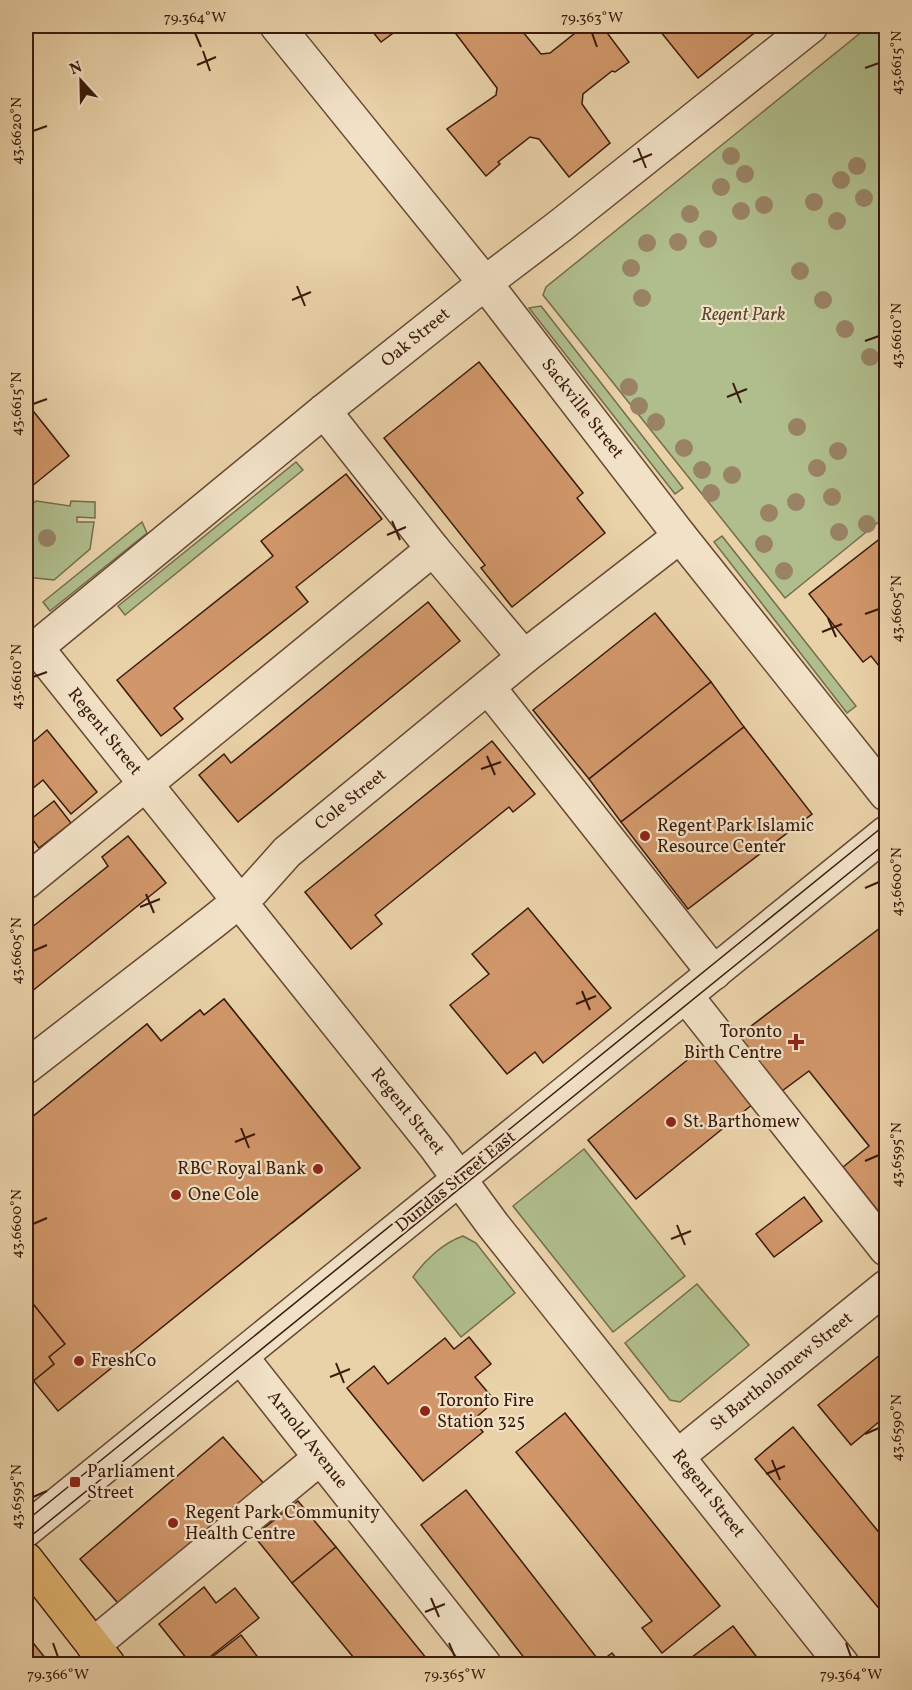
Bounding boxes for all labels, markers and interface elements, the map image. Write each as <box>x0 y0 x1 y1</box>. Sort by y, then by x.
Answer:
text: 79.364°W <box>164 8 226 29</box>
text: 79.363°W <box>561 8 623 29</box>
text: 43.6615°N <box>887 31 908 95</box>
north arrow <box>51 51 111 111</box>
text: N <box>67 56 86 81</box>
text: 43.6620°N <box>7 97 28 165</box>
street label: Oak Street <box>376 302 456 374</box>
park label: Regent Park <box>701 303 785 328</box>
text: 43.6610°N <box>887 303 908 369</box>
street label: Sackville Street <box>535 354 629 464</box>
text: 43.6615°N <box>7 372 28 436</box>
text: 43.6605°N <box>887 575 908 643</box>
text: 43.6610°N <box>7 644 28 710</box>
street label: Regent Street <box>61 683 147 781</box>
street label: Cole Street <box>310 763 392 837</box>
place label: Regent Park Islamic Resource Center <box>657 814 814 860</box>
marker: Regent Park Islamic Resource Center <box>638 829 652 843</box>
text: 43.6600°N <box>887 847 908 917</box>
text: 43.6605°N <box>7 917 28 985</box>
place label: Toronto Birth Centre <box>684 1020 782 1066</box>
marker: Toronto Birth Centre <box>787 1033 805 1051</box>
street label: Regent Street <box>364 1063 450 1161</box>
place label: St. Barthomew <box>683 1110 800 1135</box>
marker: St. Barthomew <box>664 1115 678 1129</box>
text: 43.6595°N <box>887 1122 908 1188</box>
street label: Dundas Street East <box>390 1125 522 1239</box>
place label: RBC Royal Bank <box>177 1157 306 1182</box>
marker: RBC Royal Bank <box>311 1162 325 1176</box>
place label: One Cole <box>188 1183 259 1208</box>
marker: One Cole <box>169 1188 183 1202</box>
text: 43.6600°N <box>7 1189 28 1259</box>
street label: St Bartholomew Street <box>705 1306 859 1438</box>
place label: FreshCo <box>91 1349 156 1374</box>
marker: FreshCo <box>72 1354 86 1368</box>
street label: Arnold Avenue <box>261 1386 353 1494</box>
place label: Toronto Fire Station 325 <box>437 1389 534 1435</box>
text: 43.6590°N <box>887 1394 908 1462</box>
marker: Toronto Fire Station 325 <box>418 1404 432 1418</box>
street label: Regent Street <box>666 1445 750 1543</box>
place label: Parliament Street <box>87 1460 175 1506</box>
text: 43.6595°N <box>7 1464 28 1530</box>
marker: Parliament Street <box>68 1475 82 1489</box>
place label: Regent Park Community Health Centre <box>185 1501 380 1547</box>
marker: Regent Park Community Health Centre <box>166 1516 180 1530</box>
text: 79.366°W <box>27 1665 89 1686</box>
text: 79.365°W <box>424 1665 486 1686</box>
text: 79.364°W <box>820 1665 882 1686</box>

